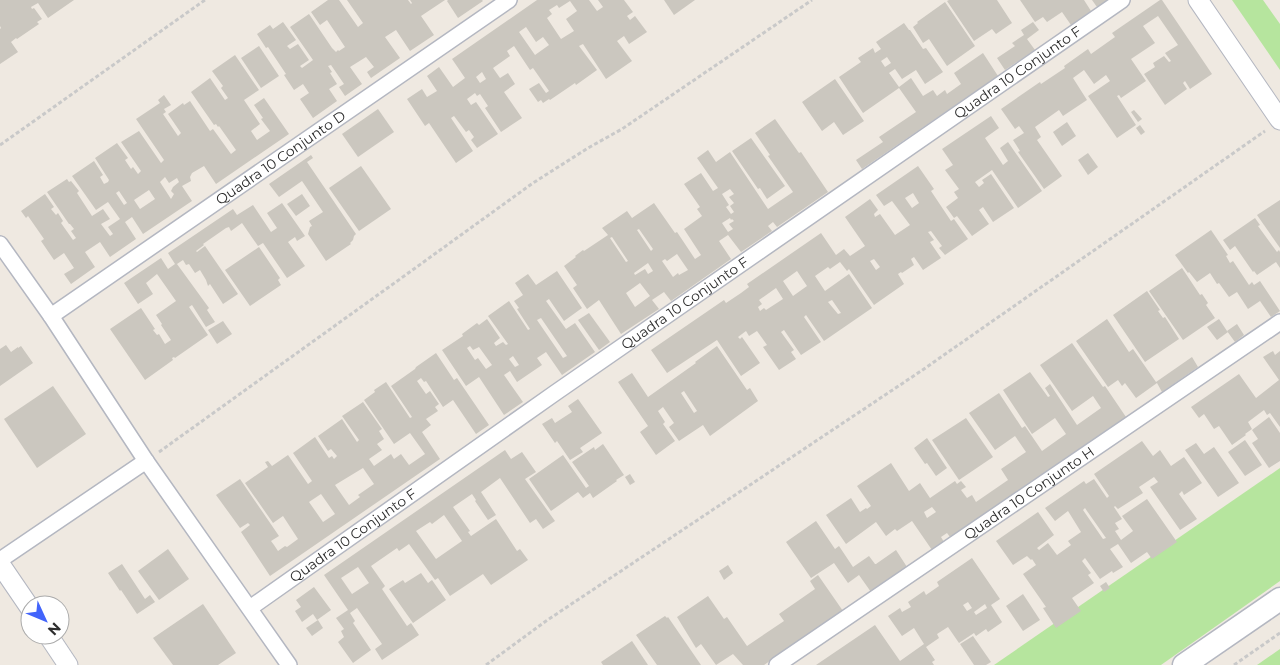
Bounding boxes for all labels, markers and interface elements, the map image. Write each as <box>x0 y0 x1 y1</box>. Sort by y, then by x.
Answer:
street label: Quadra 10 Conjunto F <box>950 22 1085 123</box>
street label: Quadra 10 Conjunto D <box>212 106 349 209</box>
street label: Quadra 10 Conjunto F <box>617 253 752 354</box>
street label: Quadra 10 Conjunto H <box>960 442 1098 544</box>
street label: Quadra 10 Conjunto F <box>286 484 420 586</box>
north arrow <box>20 595 70 645</box>
text: N <box>44 619 65 639</box>

